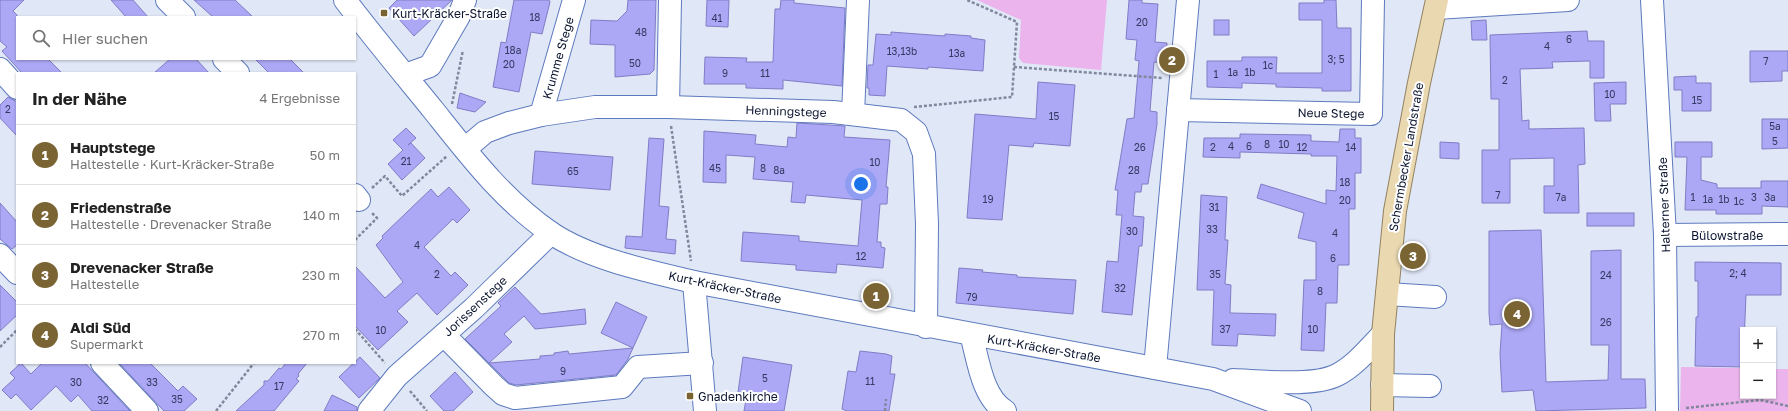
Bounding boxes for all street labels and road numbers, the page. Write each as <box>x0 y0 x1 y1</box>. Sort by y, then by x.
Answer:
street label: Krumme Stege <box>539 15 577 101</box>
street label: Schermbecker Landstraße <box>1386 81 1426 233</box>
street label: Henningstege <box>745 102 827 120</box>
street label: Neue Stege <box>1297 105 1365 121</box>
street label: Halterner Straße <box>1655 157 1673 253</box>
street label: Bülowstraße <box>1691 228 1763 243</box>
street label: Kurt-Kräcker-Straße <box>667 268 783 306</box>
street label: Jorissenstege <box>440 273 510 339</box>
street label: Kurt-Kräcker-Straße <box>986 331 1102 365</box>

